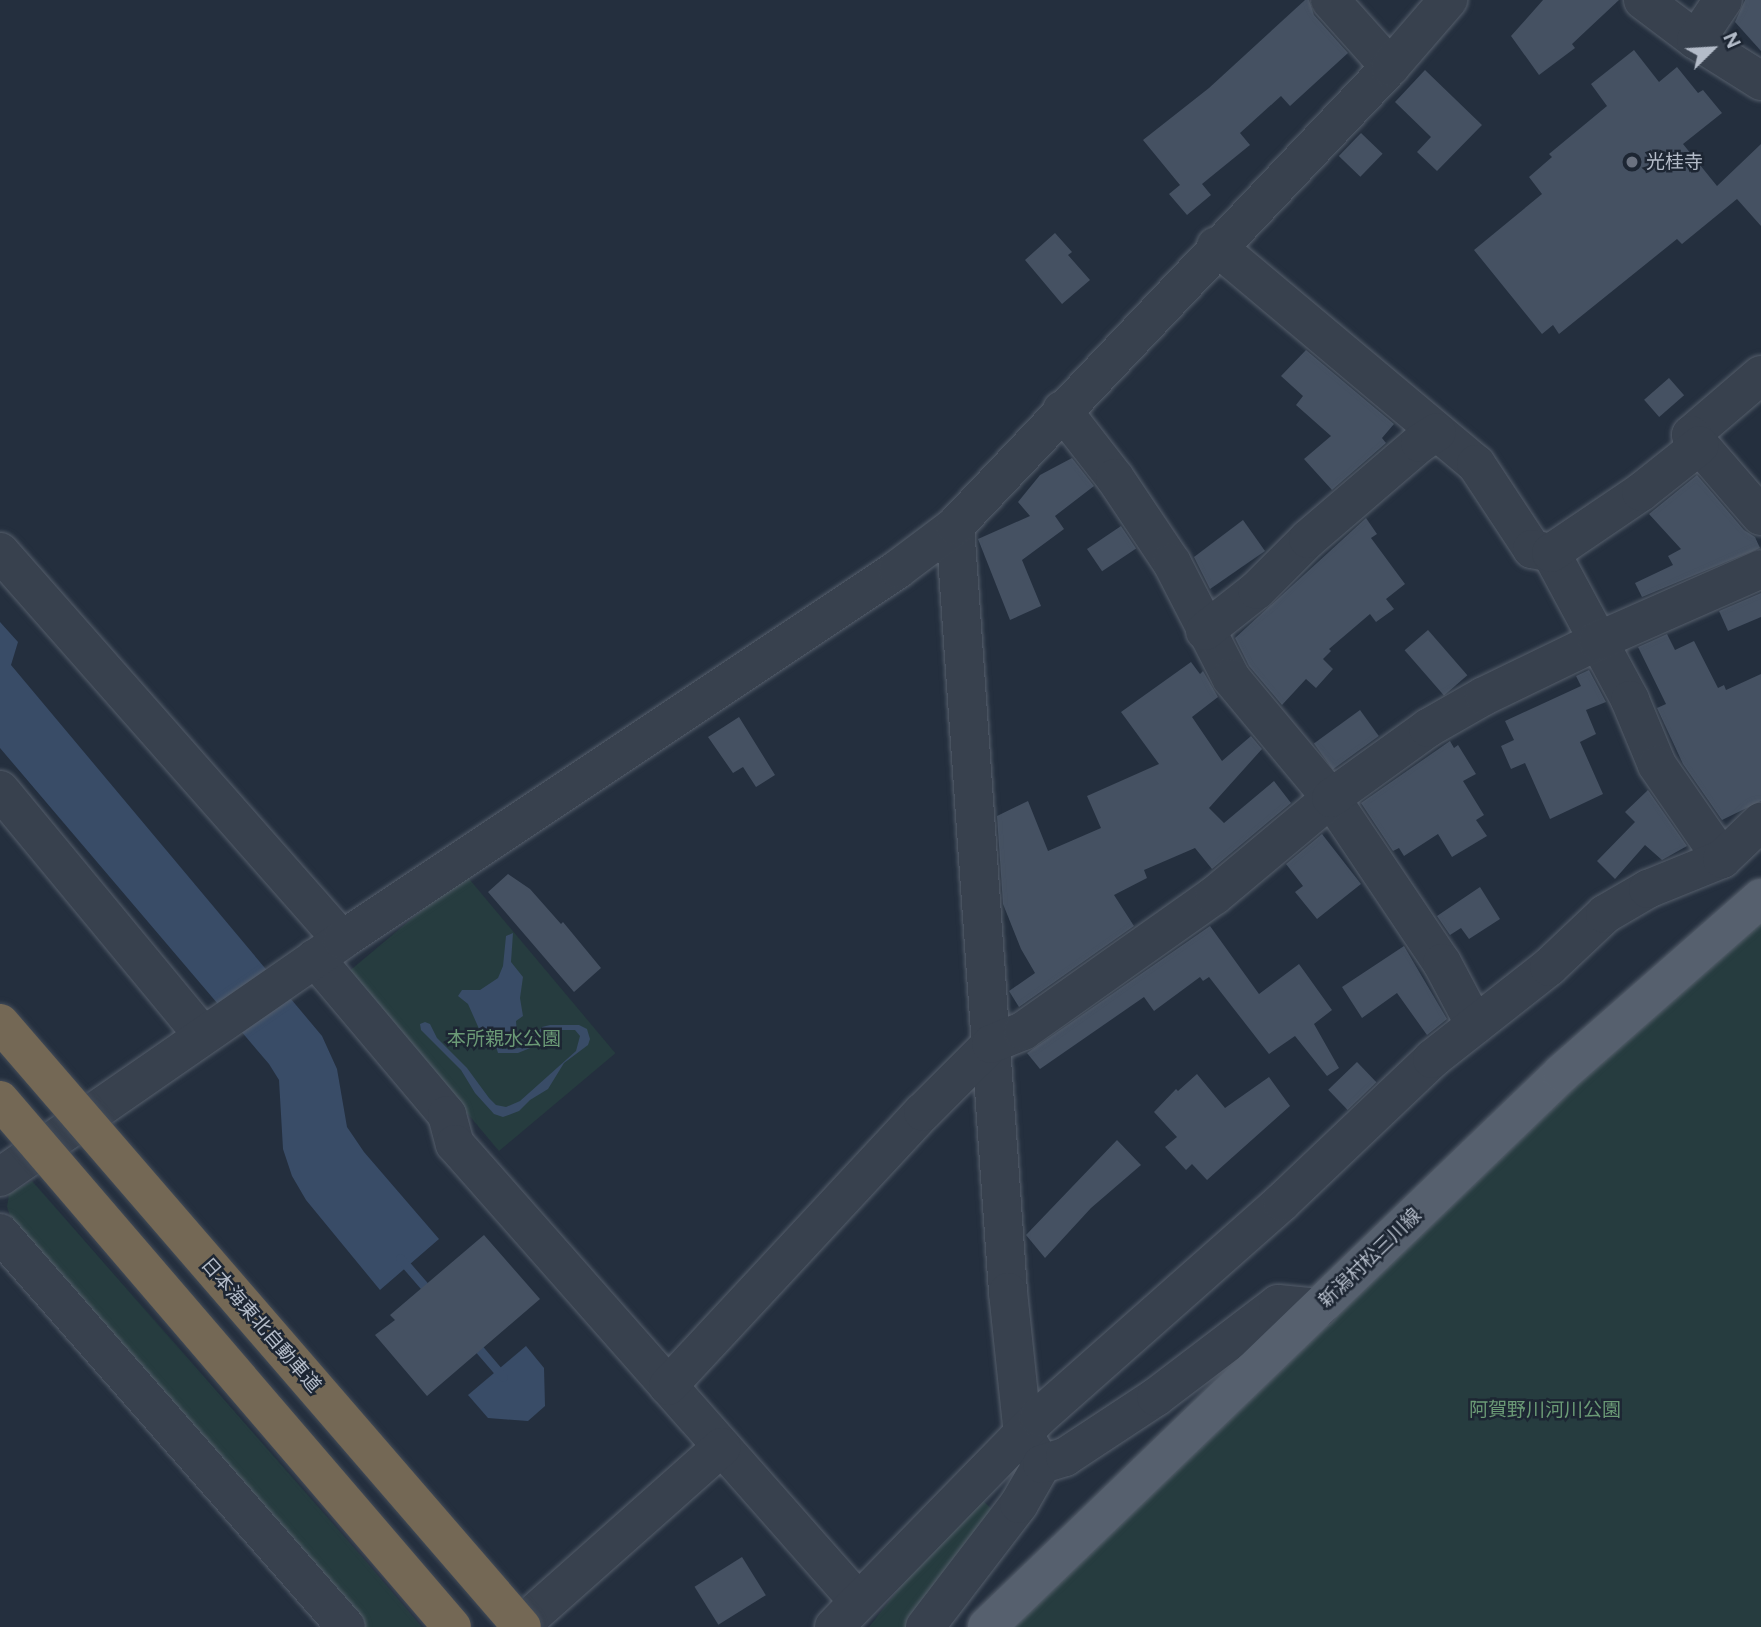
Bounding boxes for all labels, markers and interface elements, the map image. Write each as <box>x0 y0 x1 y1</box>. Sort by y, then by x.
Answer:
north arrow <box>1677 14 1747 84</box>
text: N <box>1718 29 1745 52</box>
place label: 光桂寺 <box>1646 151 1703 173</box>
marker: 光桂寺 <box>1624 154 1640 170</box>
park label: 本所親水公園 <box>447 1028 561 1050</box>
street label: 新潟村松三川線 <box>1314 1204 1426 1312</box>
street label: 日本海東北自動車道 <box>196 1253 326 1397</box>
park label: 阿賀野川河川公園 <box>1469 1399 1621 1421</box>

